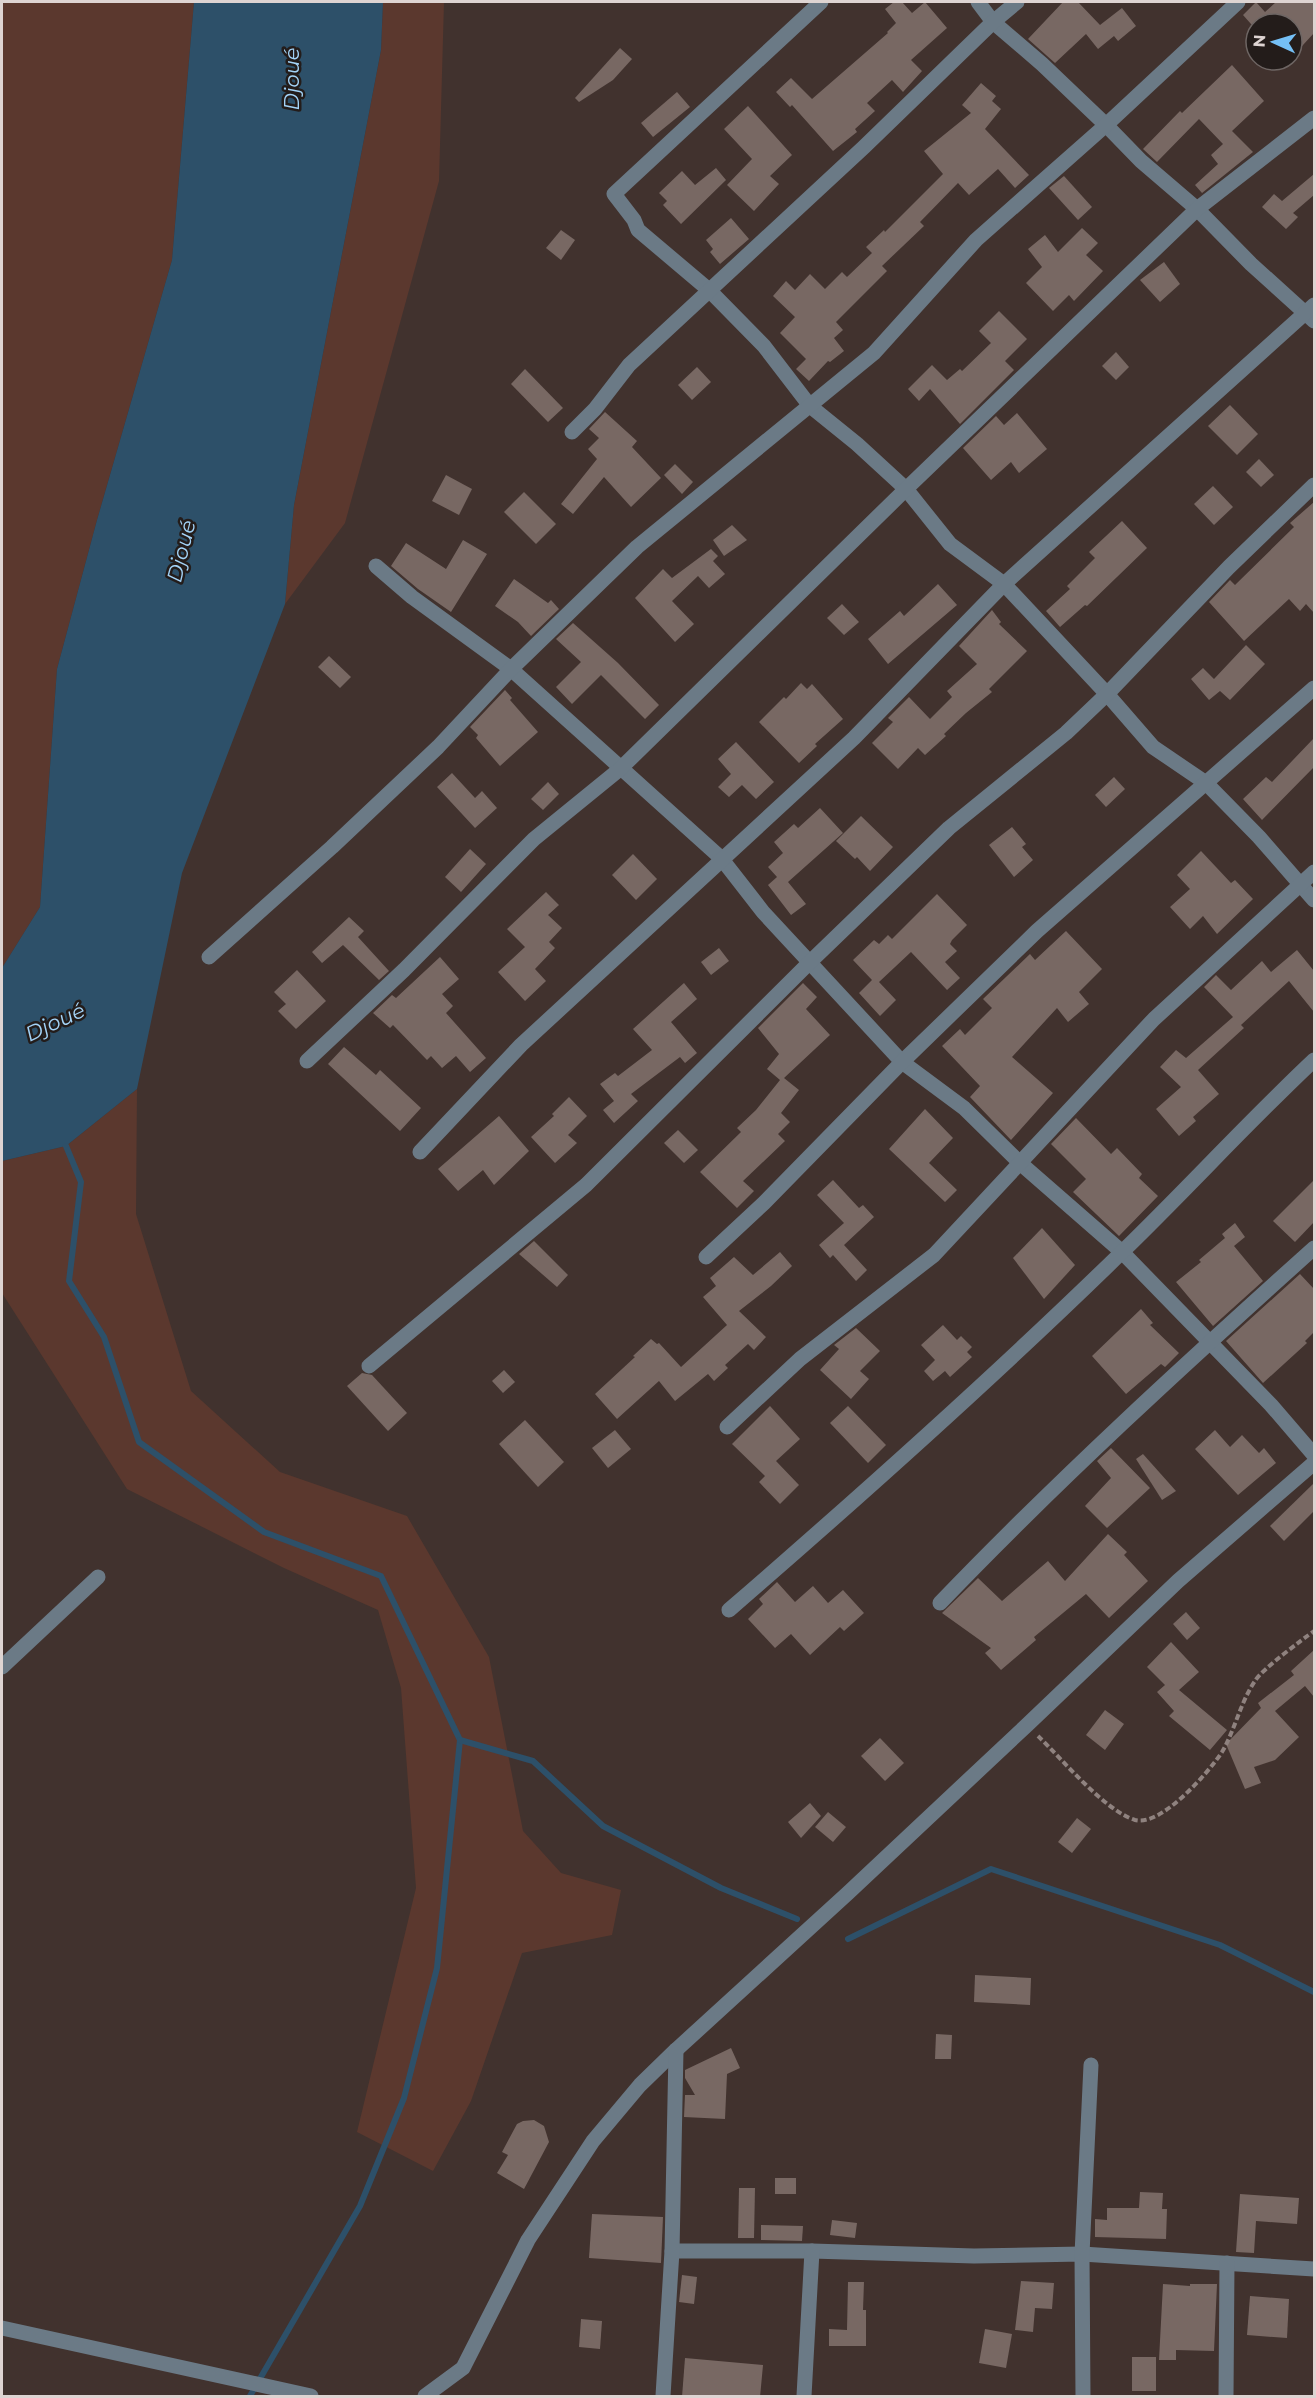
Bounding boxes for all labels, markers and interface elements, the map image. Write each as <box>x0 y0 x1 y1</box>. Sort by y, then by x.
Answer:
north arrow <box>1244 12 1304 72</box>
text: N <box>1250 34 1269 48</box>
water label: Djoué <box>279 47 304 111</box>
water label: Djoué <box>161 517 201 585</box>
water label: Djoué <box>21 997 89 1047</box>

